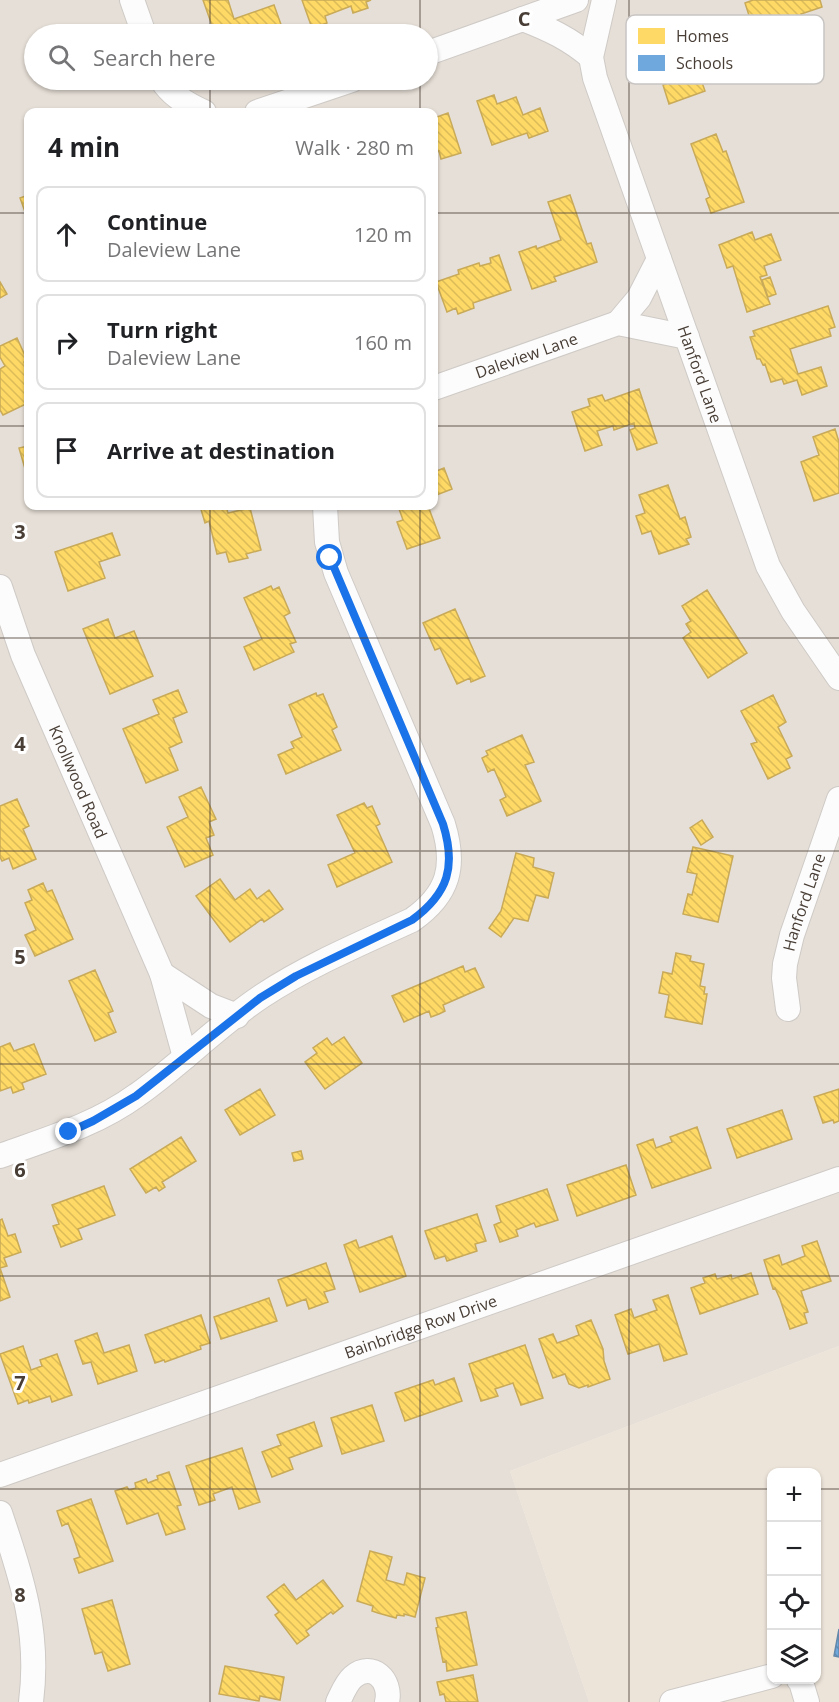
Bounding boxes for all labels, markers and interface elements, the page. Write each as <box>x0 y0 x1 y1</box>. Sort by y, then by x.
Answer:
text: C <box>518 5 531 32</box>
legend <box>626 15 824 84</box>
search box <box>24 24 438 90</box>
text: Homes <box>676 25 729 47</box>
icon: search <box>45 41 78 74</box>
text: Search here <box>93 42 216 72</box>
text: Schools <box>676 52 733 74</box>
text: 4 min <box>48 129 120 165</box>
text: Walk · 280 m <box>295 134 414 161</box>
text: Continue <box>107 206 207 236</box>
icon: ahead <box>50 218 83 251</box>
text: 120 m <box>354 221 412 248</box>
text: Daleview Lane <box>107 236 241 263</box>
text: Turn right <box>107 314 218 344</box>
street label: Hanford Lane <box>673 322 727 426</box>
icon: right <box>50 326 83 359</box>
street label: Daleview Lane <box>472 327 581 384</box>
text: 160 m <box>354 329 412 356</box>
text: Daleview Lane <box>107 344 241 371</box>
icon: arrive <box>50 434 83 467</box>
text: Arrive at destination <box>107 435 335 465</box>
text: 3 <box>14 518 26 545</box>
route start <box>316 544 342 570</box>
street label: Knollwood Road <box>44 722 112 842</box>
text: 4 <box>14 730 26 757</box>
street label: Hanford Lane <box>778 850 830 953</box>
text: 5 <box>14 943 26 970</box>
route end <box>55 1118 81 1144</box>
text: 6 <box>14 1156 26 1183</box>
street label: Bainbridge Row Drive <box>341 1290 500 1364</box>
text: 7 <box>14 1369 26 1396</box>
map controls <box>767 1468 821 1684</box>
button: + <box>767 1468 821 1522</box>
button: − <box>767 1522 821 1576</box>
button: locate <box>767 1576 821 1630</box>
text: 8 <box>14 1581 26 1608</box>
button: layers <box>767 1630 821 1684</box>

